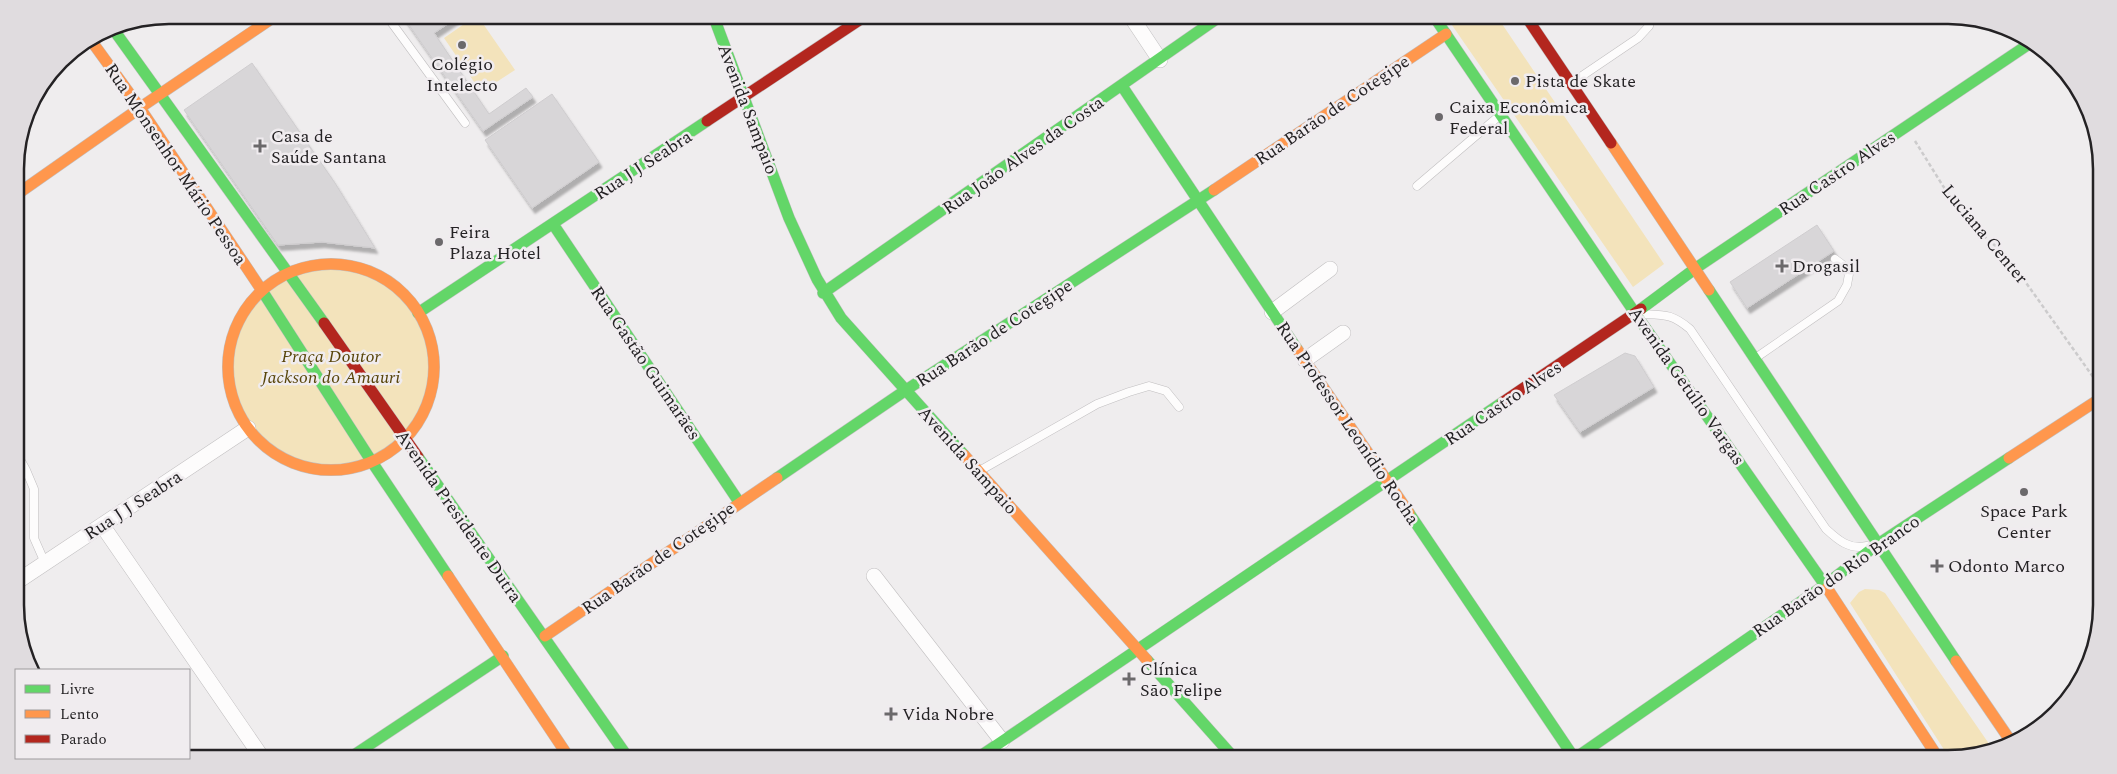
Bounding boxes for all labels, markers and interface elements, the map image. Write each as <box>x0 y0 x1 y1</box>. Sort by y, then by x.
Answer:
marker: Colégio Intelecto <box>456 39 468 51</box>
street label: Avenida Sampaio <box>710 40 785 179</box>
street label: Rua Barão de Cotegipe <box>1249 48 1415 172</box>
place label: Colégio Intelecto <box>426 51 498 99</box>
street label: Rua Monsenhor Mário Pessoa <box>98 58 254 271</box>
place label: Pista de Skate <box>1525 68 1636 95</box>
marker: Pista de Skate <box>1509 75 1521 87</box>
street label: Rua João Alves da Costa <box>937 89 1110 222</box>
place label: Caixa Econômica Federal <box>1449 94 1588 142</box>
marker: Caixa Econômica Federal <box>1433 111 1445 123</box>
place label: Casa de Saúde Santana <box>271 123 387 171</box>
street label: Rua J J Seabra <box>589 123 698 207</box>
street label: Rua Castro Alves <box>1773 124 1901 223</box>
marker: Casa de Saúde Santana <box>253 139 267 153</box>
street label: Luciana Center <box>1935 179 2034 290</box>
place label: Feira Plaza Hotel <box>449 219 541 267</box>
marker: Feira Plaza Hotel <box>433 236 445 248</box>
place label: Drogasil <box>1792 253 1860 280</box>
marker: Drogasil <box>1776 260 1788 272</box>
street label: Rua Barão de Cotegipe <box>911 273 1078 394</box>
street label: Rua Gastão Guimarães <box>584 281 707 446</box>
street label: Avenida Getúlio Vargas <box>1622 301 1752 471</box>
street label: Rua Professor Leonídio Rocha <box>1269 316 1426 531</box>
park label: Praça Doutor Jackson do Amauri <box>260 343 400 391</box>
street label: Rua Castro Alves <box>1439 354 1567 453</box>
street label: Avenida Sampaio <box>911 400 1024 521</box>
street label: Avenida Presidente Dutra <box>389 424 529 608</box>
street label: Rua J J Seabra <box>79 463 188 547</box>
marker: Space Park Center <box>2018 486 2030 498</box>
street label: Rua Barão de Cotegipe <box>576 495 741 622</box>
place label: Space Park Center <box>1980 498 2068 546</box>
street label: Rua Barão do Rio Branco <box>1747 508 1926 645</box>
place label: Odonto Marco <box>1948 553 2065 580</box>
marker: Odonto Marco <box>1930 559 1944 573</box>
place label: Clínica São Felipe <box>1140 656 1222 704</box>
legend <box>15 669 190 759</box>
marker: Clínica São Felipe <box>1122 672 1136 686</box>
text: Livre <box>60 678 95 701</box>
place label: Vida Nobre <box>902 701 994 728</box>
text: Lento <box>60 703 99 726</box>
marker: Vida Nobre <box>884 707 898 721</box>
text: Parado <box>60 728 107 751</box>

